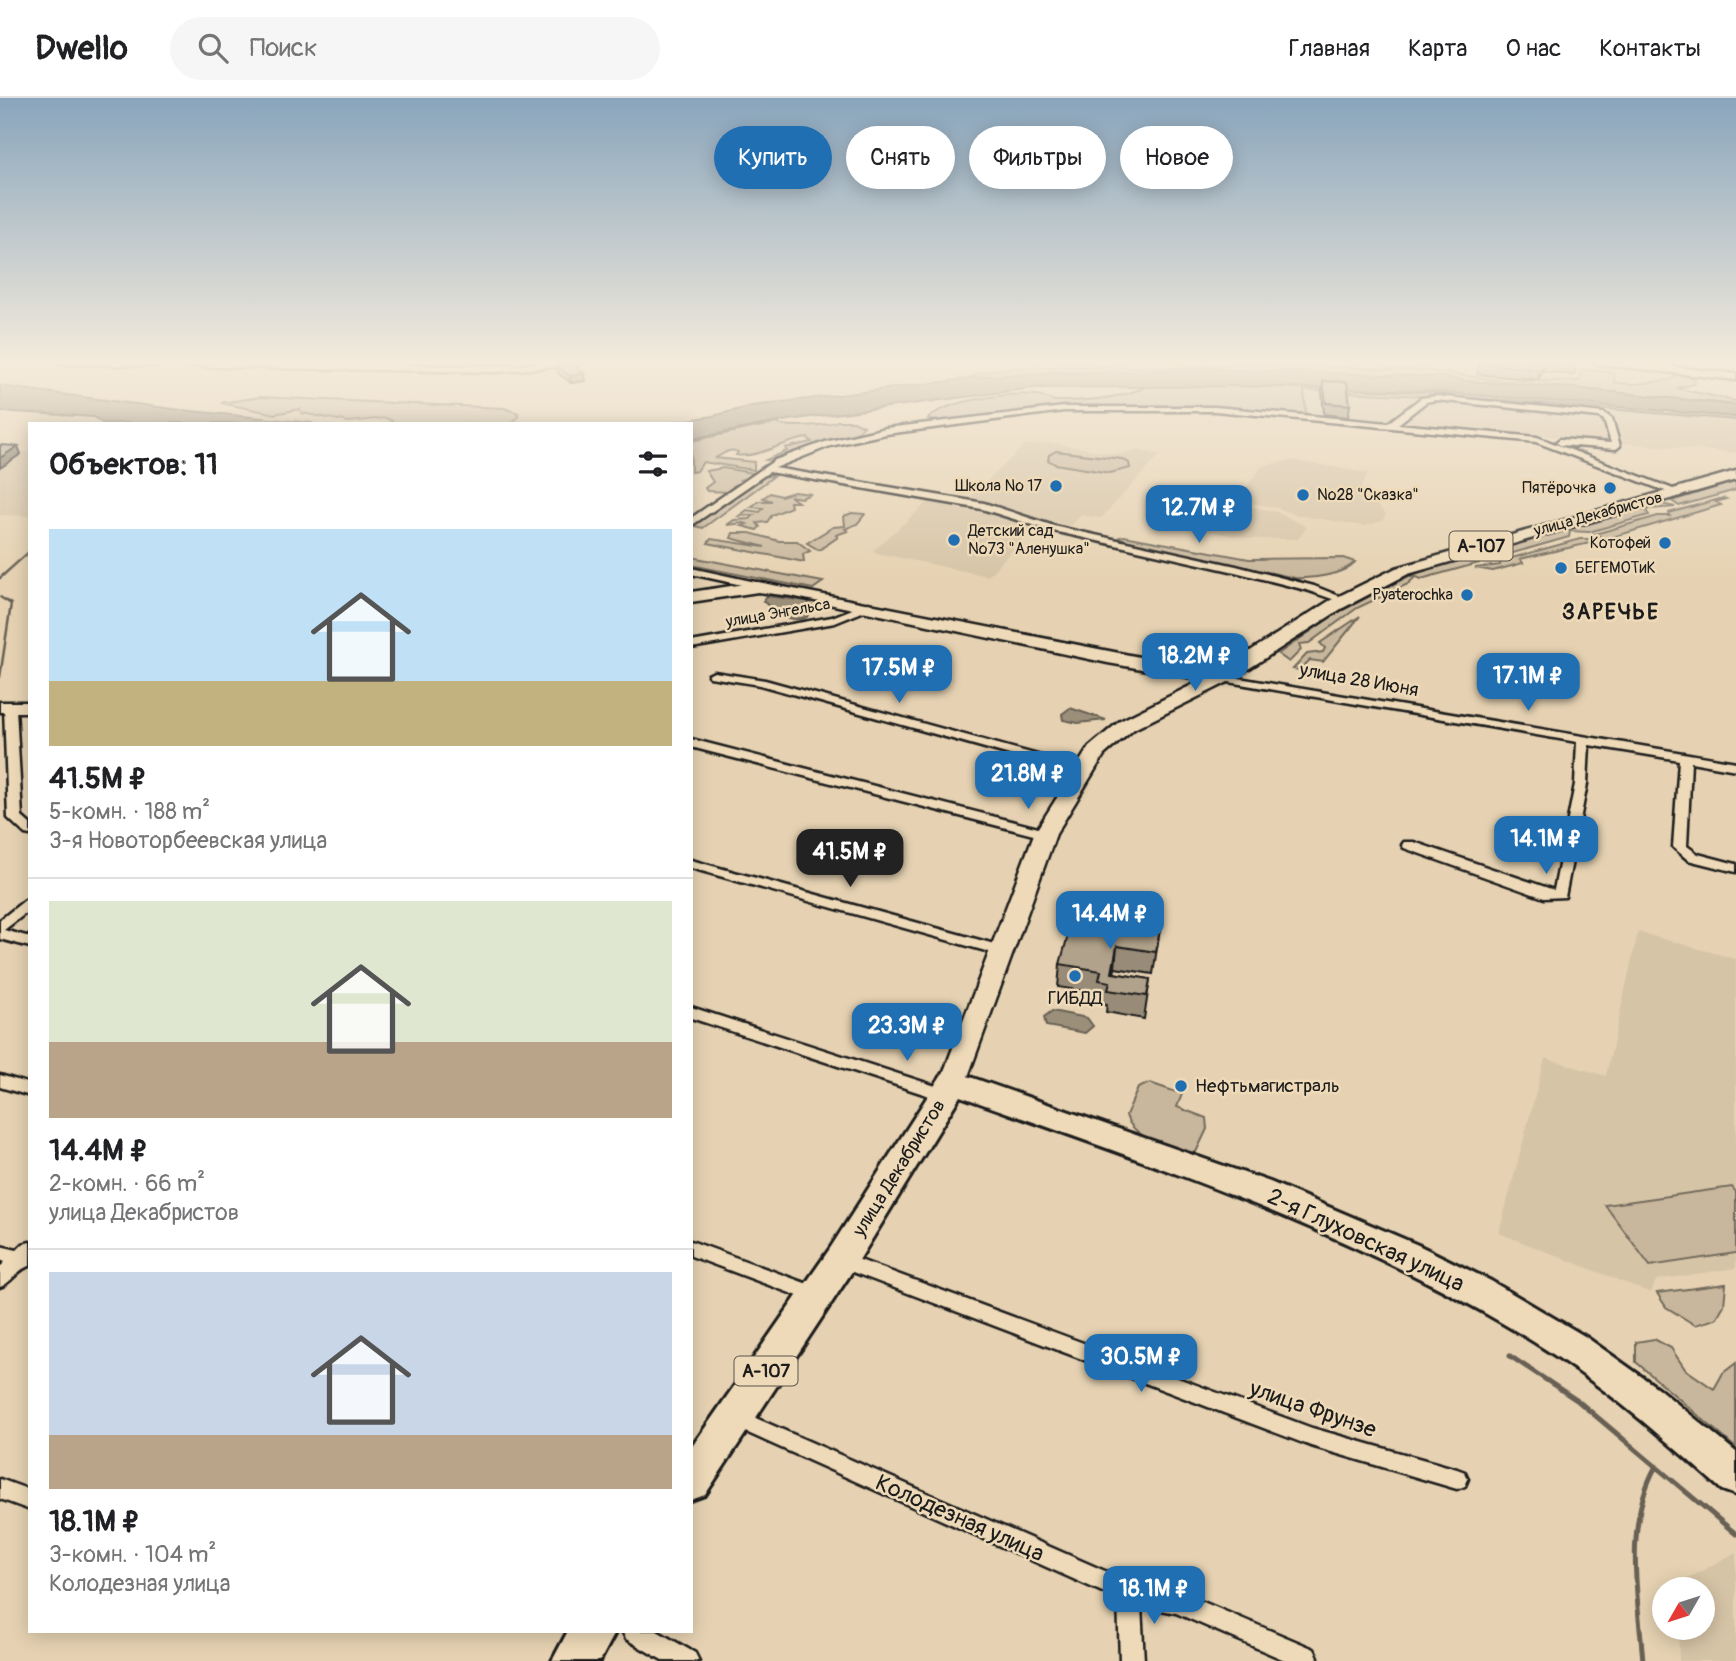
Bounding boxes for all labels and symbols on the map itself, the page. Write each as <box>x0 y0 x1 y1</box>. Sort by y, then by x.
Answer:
place label: Школа № 17 <box>955 476 1043 496</box>
marker: Школа № 17 <box>1048 478 1064 494</box>
place label: Пятёрочка <box>1522 478 1596 498</box>
marker: Пятёрочка <box>1602 480 1618 496</box>
place label: №28 "Сказка" <box>1317 485 1419 505</box>
pin: 12.7M ₽ <box>1134 486 1264 545</box>
marker: №28 "Сказка" <box>1295 487 1311 503</box>
street label: улица Декабристов <box>1531 487 1664 541</box>
place label: Детский сад №73 "Аленушка" <box>967 521 1090 559</box>
marker: Детский сад №73 "Аленушка" <box>946 532 962 548</box>
road number: А-107 <box>1450 532 1512 560</box>
place label: Котофей <box>1590 533 1651 553</box>
marker: Котофей <box>1657 535 1673 551</box>
place label: БЕГЕМОТиК <box>1575 558 1656 578</box>
marker: БЕГЕМОТиК <box>1553 560 1569 576</box>
place label: Pyaterochka <box>1372 585 1453 605</box>
marker: Pyaterochka <box>1459 587 1475 603</box>
street label: улица Энгельса <box>723 594 832 632</box>
district label: ЗАРЕЧЬЕ <box>1562 599 1660 626</box>
pin: 18.2M ₽ <box>1130 634 1260 693</box>
pin: 17.5M ₽ <box>834 646 964 705</box>
pin: 17.1M ₽ <box>1463 654 1593 713</box>
street label: улица 28 Июня <box>1297 658 1420 702</box>
pin: 21.8M ₽ <box>963 752 1093 811</box>
pin: 14.1M ₽ <box>1481 816 1611 876</box>
pin: 41.5M ₽ <box>785 830 915 889</box>
pin: 14.4M ₽ <box>1045 892 1175 951</box>
marker: ГИБДД <box>1067 968 1083 984</box>
place label: ГИБДД <box>1048 986 1103 1010</box>
pin: 23.3M ₽ <box>842 1004 972 1063</box>
place label: Нефтьмагистраль <box>1195 1074 1340 1098</box>
marker: Нефтьмагистраль <box>1173 1078 1189 1094</box>
street label: улица Декабристов <box>847 1095 951 1242</box>
street label: 2-я Глуховская улица <box>1263 1182 1469 1298</box>
pin: 30.5M ₽ <box>1076 1334 1206 1394</box>
road number: А-107 <box>734 1356 798 1386</box>
street label: улица Фрунзе <box>1245 1373 1381 1444</box>
street label: Колодезная улица <box>871 1468 1049 1568</box>
pin: 18.1M ₽ <box>1089 1566 1219 1626</box>
north arrow <box>1652 1577 1715 1640</box>

